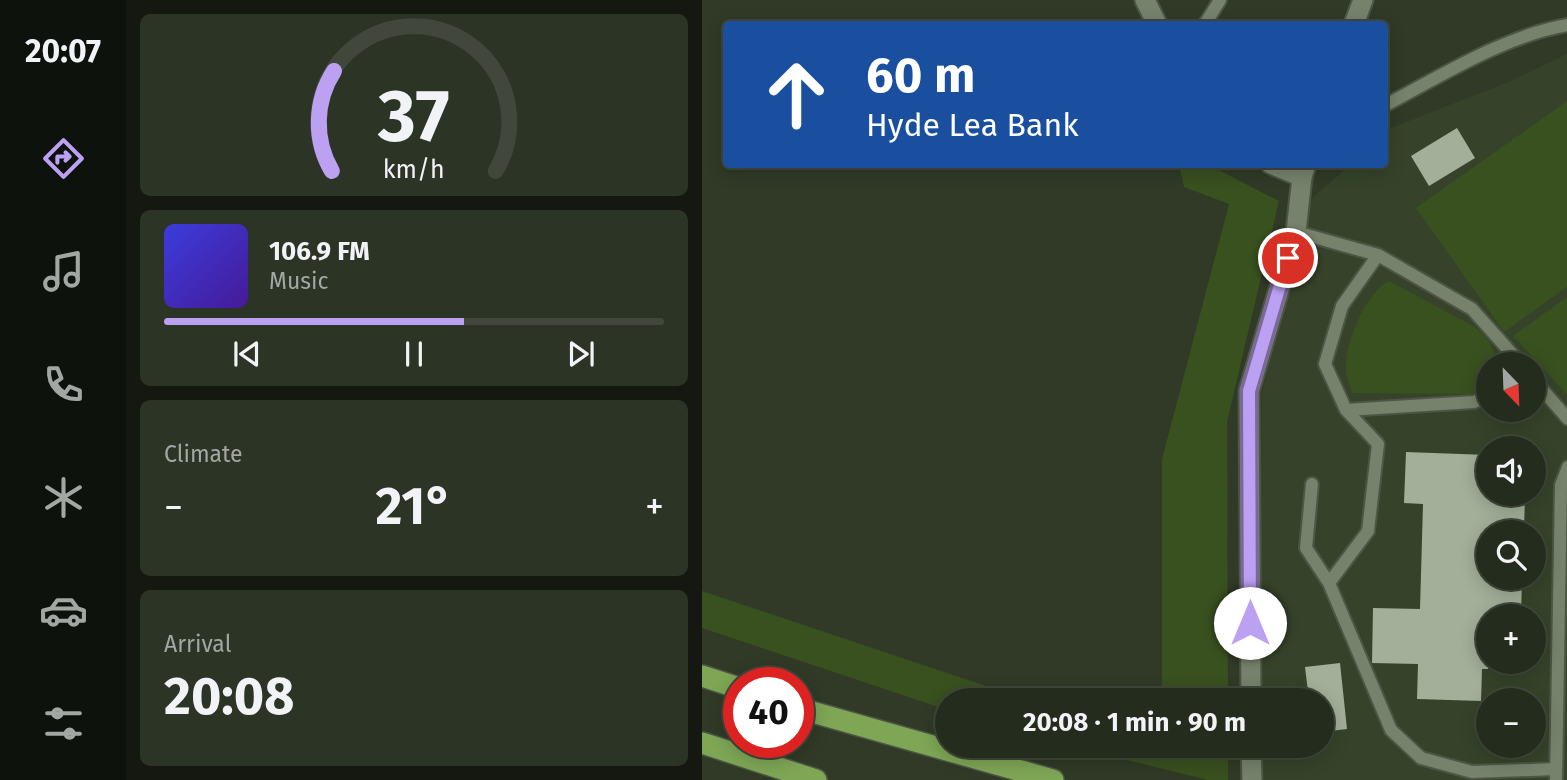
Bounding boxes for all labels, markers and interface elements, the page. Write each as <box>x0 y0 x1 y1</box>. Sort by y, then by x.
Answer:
text: 20:07 <box>25 32 101 70</box>
text: 60 m <box>866 46 975 105</box>
icon: ahead <box>751 49 842 140</box>
text: 37 <box>377 73 450 160</box>
text: Hyde Lea Bank <box>866 106 1079 144</box>
icon: directions <box>39 134 88 183</box>
text: km/h <box>383 155 445 185</box>
pin <box>1258 228 1318 288</box>
text: 106.9 FM <box>269 236 370 267</box>
icon: arrive <box>1269 239 1307 277</box>
icon: music <box>39 247 88 296</box>
text: Music <box>269 267 329 295</box>
icon: previous <box>228 335 266 373</box>
icon: pause <box>395 335 433 373</box>
icon: next <box>562 335 600 373</box>
north arrow <box>1476 352 1546 422</box>
map controls <box>1476 352 1546 758</box>
icon: phone <box>39 360 88 409</box>
button: sound <box>1476 436 1546 506</box>
text: Climate <box>164 440 243 468</box>
icon: climate <box>39 473 88 522</box>
text: 21° <box>376 475 453 538</box>
text: − <box>164 484 183 530</box>
text: + <box>645 484 664 530</box>
button: search <box>1476 520 1546 590</box>
icon: car <box>39 586 88 635</box>
position arrow <box>1213 586 1287 660</box>
button: + <box>1476 604 1546 674</box>
text: Arrival <box>164 630 231 658</box>
text: 20:08 <box>164 665 294 728</box>
speed limit sign: 40 <box>723 667 814 758</box>
button: − <box>1476 688 1546 758</box>
icon: filters <box>39 699 88 748</box>
text: 20:08 · 1 min · 90 m <box>1023 707 1246 738</box>

